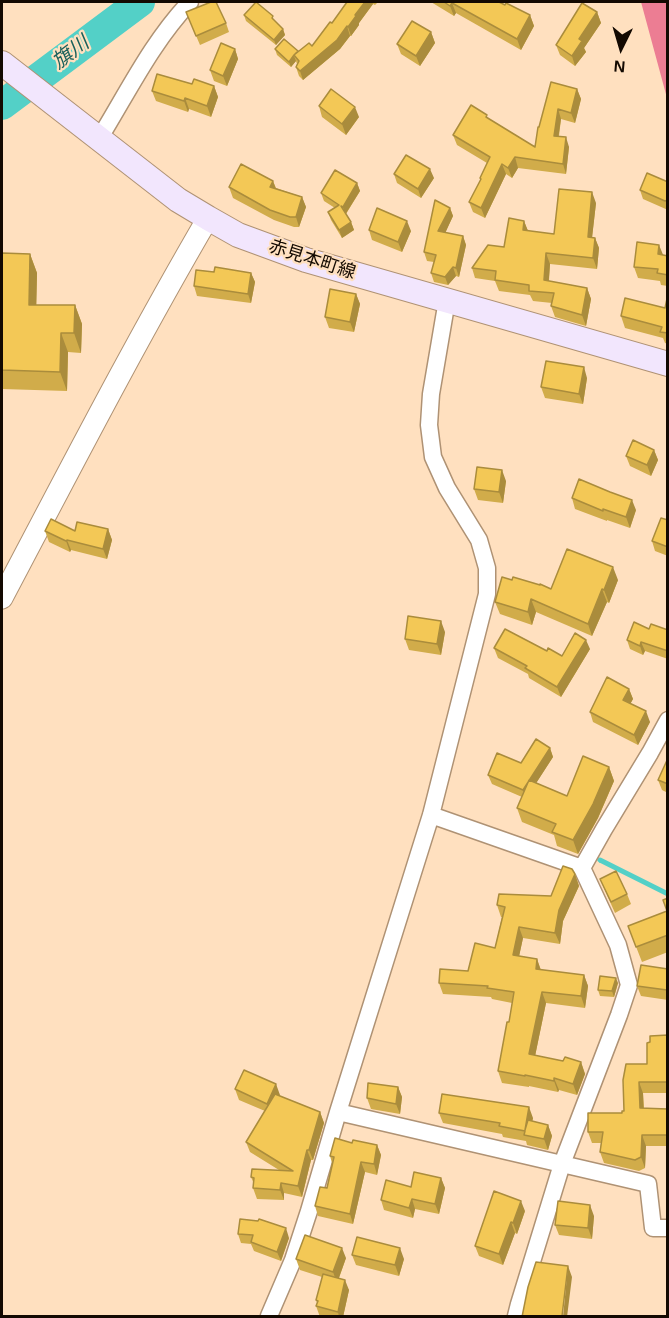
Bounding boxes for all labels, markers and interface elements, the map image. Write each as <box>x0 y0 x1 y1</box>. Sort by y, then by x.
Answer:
north arrow <box>591 18 651 78</box>
water label: 旗川 <box>48 31 94 75</box>
text: N <box>613 57 626 75</box>
street label: 赤見本町線 <box>266 236 358 284</box>

